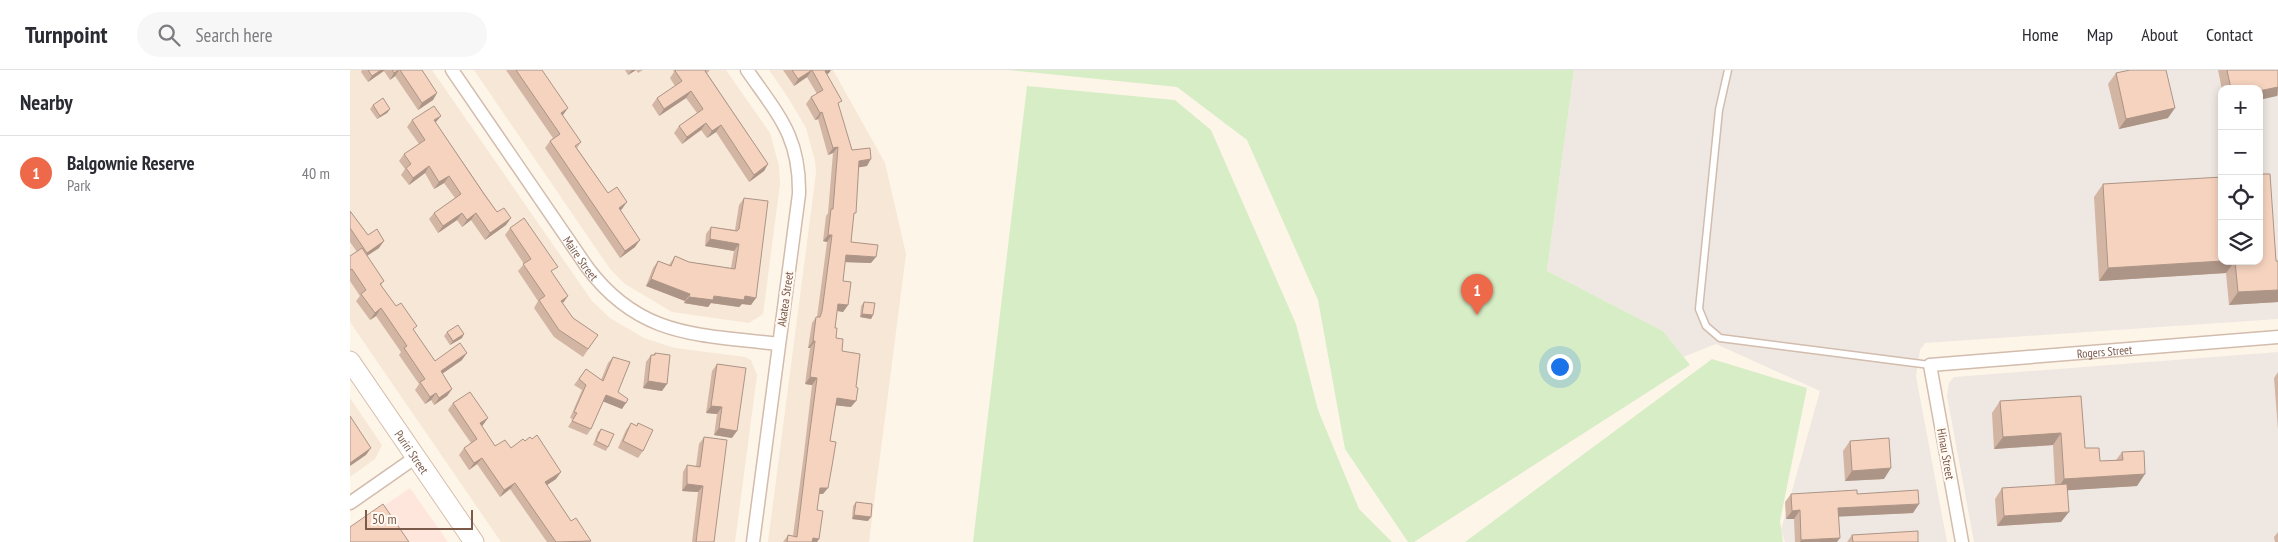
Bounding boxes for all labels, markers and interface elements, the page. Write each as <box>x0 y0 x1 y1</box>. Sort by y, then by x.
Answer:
search box <box>137 12 487 57</box>
text: Turnpoint <box>25 19 107 50</box>
icon: search <box>155 21 183 49</box>
text: Search here <box>195 23 273 47</box>
text: Home <box>2022 23 2059 46</box>
text: Map <box>2087 23 2113 46</box>
text: About <box>2141 23 2178 46</box>
text: Contact <box>2206 23 2253 46</box>
map controls <box>2218 85 2263 265</box>
button: + <box>2218 85 2263 130</box>
text: Nearby <box>20 89 73 116</box>
button: − <box>2218 130 2263 175</box>
text: Balgownie Reserve <box>67 151 195 175</box>
text: 1 <box>32 163 40 183</box>
text: 40 m <box>302 163 330 183</box>
text: Park <box>67 175 91 195</box>
button: locate <box>2218 175 2263 220</box>
button: layers <box>2218 220 2263 265</box>
street label: Maire Street <box>560 233 602 284</box>
street label: Akatea Street <box>774 270 796 328</box>
pin: 1 <box>1461 274 1493 315</box>
street label: Rogers Street <box>2076 341 2133 361</box>
your location <box>1547 354 1573 380</box>
street label: Puriri Street <box>392 427 433 477</box>
street label: Hinau Street <box>1934 427 1958 481</box>
scale bar <box>365 507 472 530</box>
text: 50 m <box>372 510 397 528</box>

